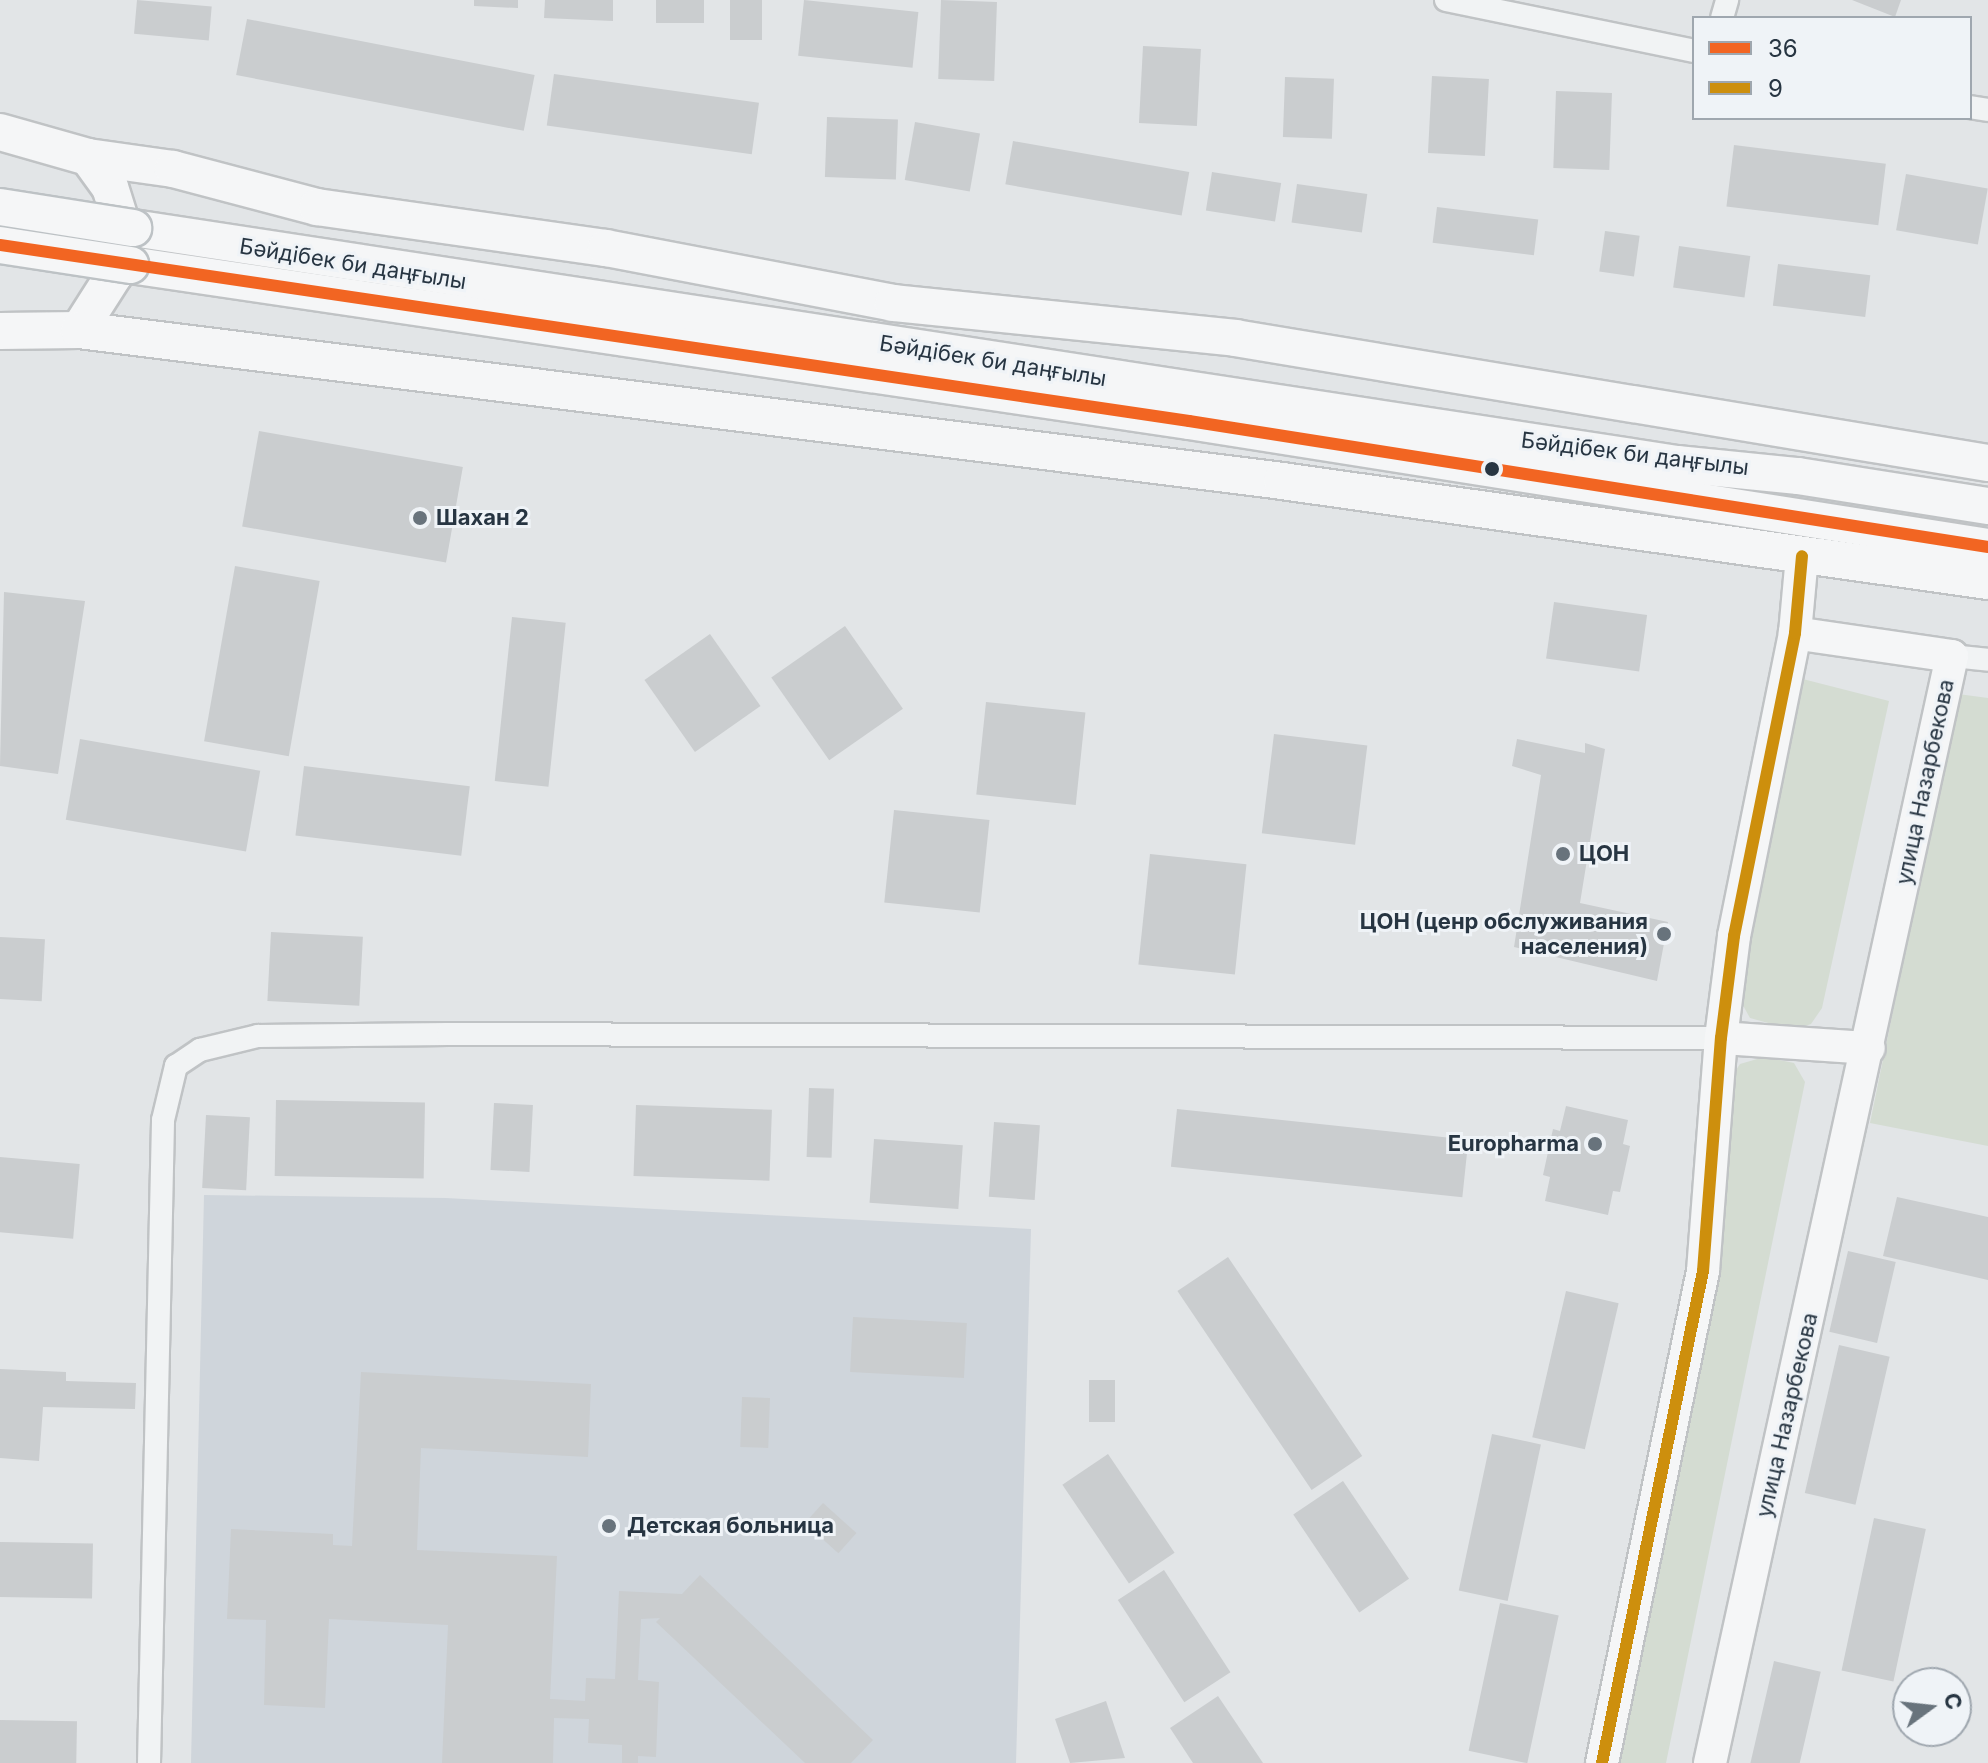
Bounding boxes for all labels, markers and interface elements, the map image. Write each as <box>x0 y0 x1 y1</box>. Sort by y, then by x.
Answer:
legend <box>1692 16 1972 120</box>
text: 36 <box>1768 34 1798 63</box>
text: 9 <box>1768 74 1783 103</box>
street label: Бәйдібек би даңғылы <box>238 233 468 295</box>
street label: Бәйдібек би даңғылы <box>878 330 1108 392</box>
street label: Бәйдібек би даңғылы <box>1520 427 1750 481</box>
unlabelled marker <box>1484 461 1500 477</box>
place label: Шахан 2 <box>436 505 529 531</box>
marker: Шахан 2 <box>411 509 429 527</box>
street label: улица Назарбекова <box>1890 677 1960 887</box>
place label: ЦОН <box>1579 841 1629 867</box>
marker: ЦОН <box>1554 845 1572 863</box>
place label: ЦОН (ценр обслуживания населения) <box>1360 908 1648 960</box>
marker: ЦОН (ценр обслуживания населения) <box>1655 925 1673 943</box>
place label: Europharma <box>1448 1131 1579 1157</box>
marker: Europharma <box>1586 1135 1604 1153</box>
street label: улица Назарбекова <box>1751 1310 1823 1520</box>
place label: Детская больница <box>627 1513 834 1539</box>
marker: Детская больница <box>598 1515 620 1537</box>
north arrow <box>1892 1667 1972 1747</box>
text: С <box>1939 1690 1968 1713</box>

